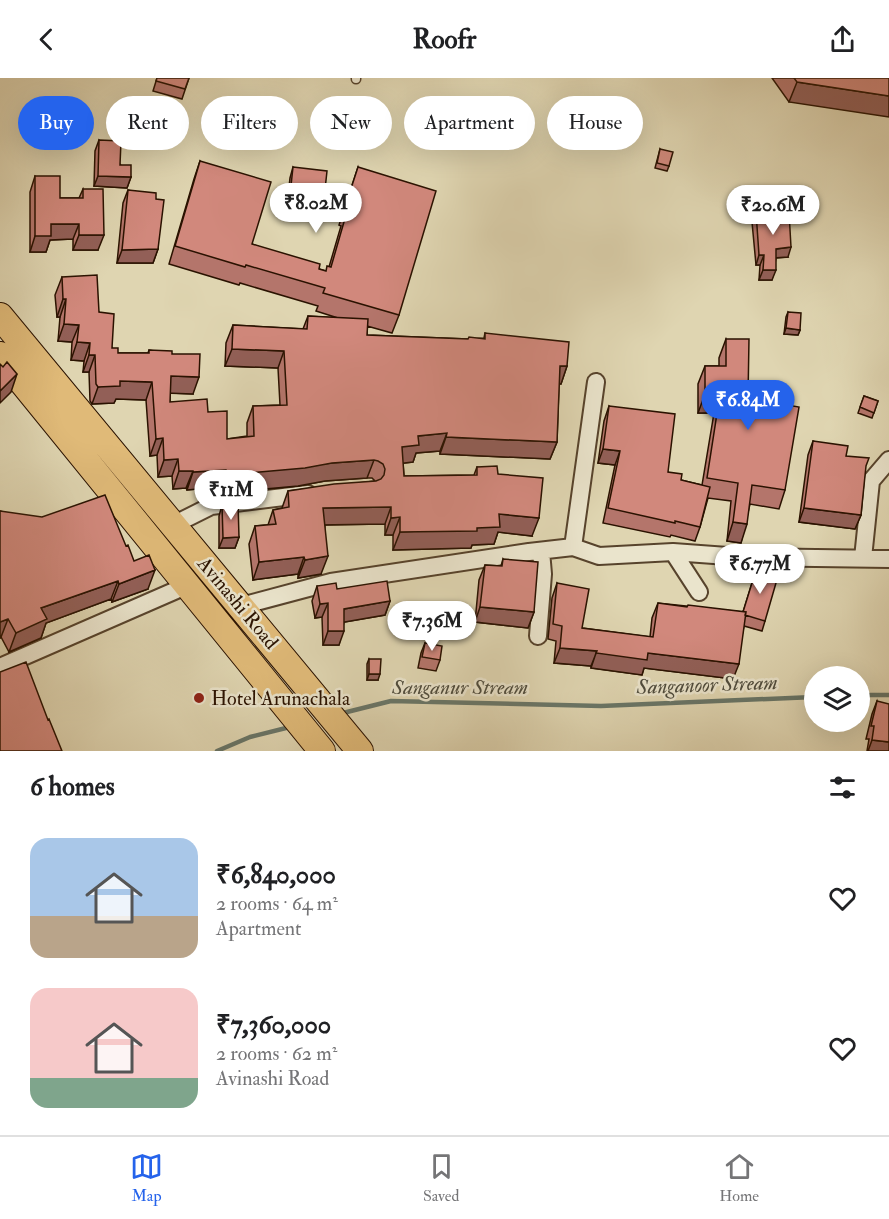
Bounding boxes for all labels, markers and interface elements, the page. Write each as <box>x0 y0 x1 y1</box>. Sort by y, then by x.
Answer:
icon: back <box>30 23 63 56</box>
text: Roofr <box>413 23 476 56</box>
icon: share <box>826 23 859 56</box>
chip: Buy <box>18 96 94 150</box>
chip: Rent <box>106 96 189 150</box>
chip: Filters <box>201 96 298 150</box>
chip: New <box>310 96 392 150</box>
chip: Apartment <box>404 96 535 150</box>
chip: House <box>547 96 643 150</box>
pin: ₹8.02M <box>267 183 365 234</box>
pin: ₹20.6M <box>724 185 822 236</box>
text: ₹8.02M <box>284 190 348 215</box>
text: ₹20.6M <box>740 192 806 217</box>
pin: ₹6.84M <box>699 380 797 431</box>
text: ₹6.84M <box>716 387 780 412</box>
pin: ₹11M <box>195 470 267 521</box>
text: ₹11M <box>208 477 254 502</box>
pin: ₹6.77M <box>711 544 809 595</box>
street label: Avinashi Road <box>191 551 284 655</box>
text: ₹6.77M <box>729 551 791 576</box>
pin: ₹7.36M <box>383 601 481 652</box>
text: ₹7.36M <box>401 608 463 633</box>
map controls <box>804 666 870 732</box>
button: layers <box>804 666 870 732</box>
water label: Sanganoor Stream <box>635 669 778 701</box>
water label: Sanganur Stream <box>391 674 528 701</box>
place label: Hotel Arunachala <box>211 686 351 711</box>
marker: Hotel Arunachala <box>192 691 206 705</box>
text: 6 homes <box>30 771 115 803</box>
icon: filters <box>826 771 859 804</box>
text: ₹6,840,000 <box>216 859 336 891</box>
icon: home <box>78 862 150 934</box>
icon: heart <box>826 882 859 915</box>
text: 2 rooms · 64 m² <box>216 891 338 916</box>
text: Apartment <box>216 916 301 941</box>
text: ₹7,360,000 <box>216 1009 331 1041</box>
icon: home <box>78 1012 150 1084</box>
icon: heart <box>826 1032 859 1065</box>
text: 2 rooms · 62 m² <box>216 1041 337 1066</box>
text: Avinashi Road <box>216 1066 329 1091</box>
tab: Map <box>130 1150 163 1206</box>
tab: Saved <box>423 1150 459 1206</box>
tab: Home <box>719 1150 759 1206</box>

